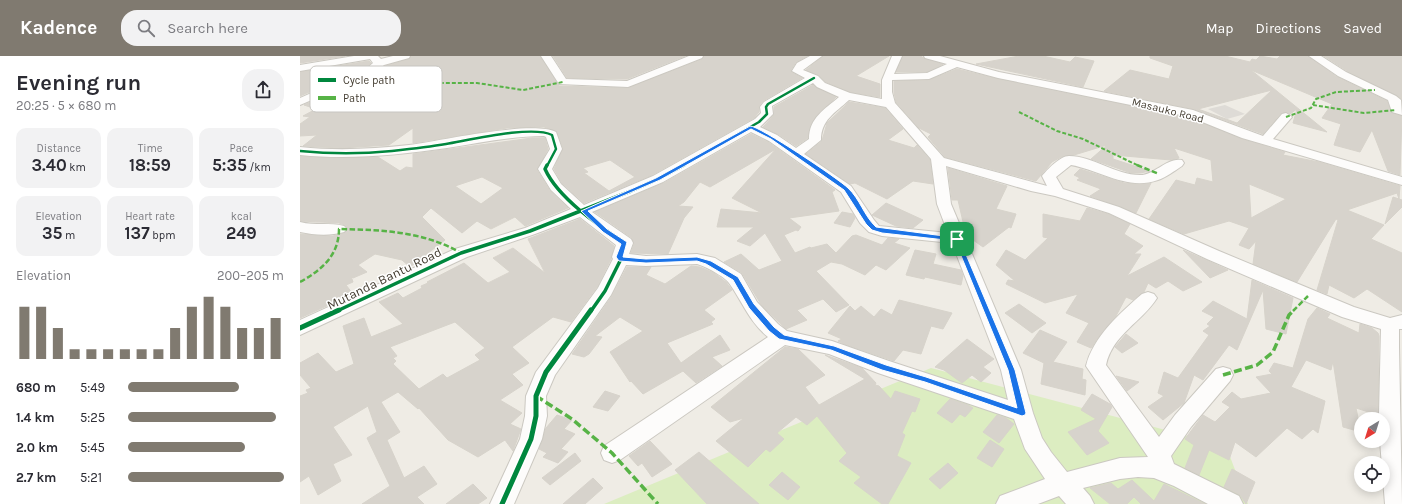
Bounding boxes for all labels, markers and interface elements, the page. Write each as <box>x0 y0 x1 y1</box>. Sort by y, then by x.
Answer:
search box <box>121 10 401 46</box>
text: Kadence <box>20 17 97 39</box>
icon: search <box>135 17 157 39</box>
text: Search here <box>167 19 248 37</box>
text: Map <box>1206 20 1234 37</box>
text: Directions <box>1256 20 1321 37</box>
text: Saved <box>1343 20 1382 37</box>
legend <box>310 66 442 112</box>
button: share <box>242 69 284 111</box>
text: Evening run <box>16 70 141 96</box>
text: Cycle path <box>343 74 395 87</box>
text: Path <box>343 92 366 105</box>
street label: Masauko Road <box>1130 95 1205 126</box>
text: 20:25 · 5 × 680 m <box>16 98 116 113</box>
text: Distance <box>36 142 81 155</box>
text: Time <box>138 142 162 155</box>
text: Pace <box>230 142 253 155</box>
text: 3.40 <box>32 155 67 175</box>
text: 18:59 <box>129 155 171 175</box>
text: 5:35 <box>212 155 247 175</box>
text: km <box>67 161 86 174</box>
text: /km <box>247 161 271 174</box>
text: Elevation <box>35 210 82 223</box>
text: Heart rate <box>125 210 175 223</box>
text: kcal <box>231 210 252 223</box>
pin <box>940 222 974 256</box>
text: 35 <box>42 223 62 243</box>
text: 137 <box>125 223 150 243</box>
text: 249 <box>226 223 257 243</box>
icon: arrive <box>946 228 968 250</box>
text: m <box>62 229 75 242</box>
text: bpm <box>150 229 175 242</box>
street label: Mutanda Bantu Road <box>324 244 444 313</box>
text: Elevation <box>16 268 71 283</box>
text: 200–205 m <box>217 268 284 283</box>
text: 680 m <box>16 380 56 395</box>
text: 5:49 <box>80 380 105 395</box>
text: 1.4 km <box>16 410 54 425</box>
text: 5:25 <box>80 410 105 425</box>
north arrow <box>1354 412 1390 448</box>
map controls <box>1354 412 1390 492</box>
text: 2.0 km <box>16 440 58 455</box>
text: 5:45 <box>80 440 105 455</box>
button: locate <box>1354 456 1390 492</box>
text: 2.7 km <box>16 470 56 485</box>
text: 5:21 <box>80 470 102 485</box>

